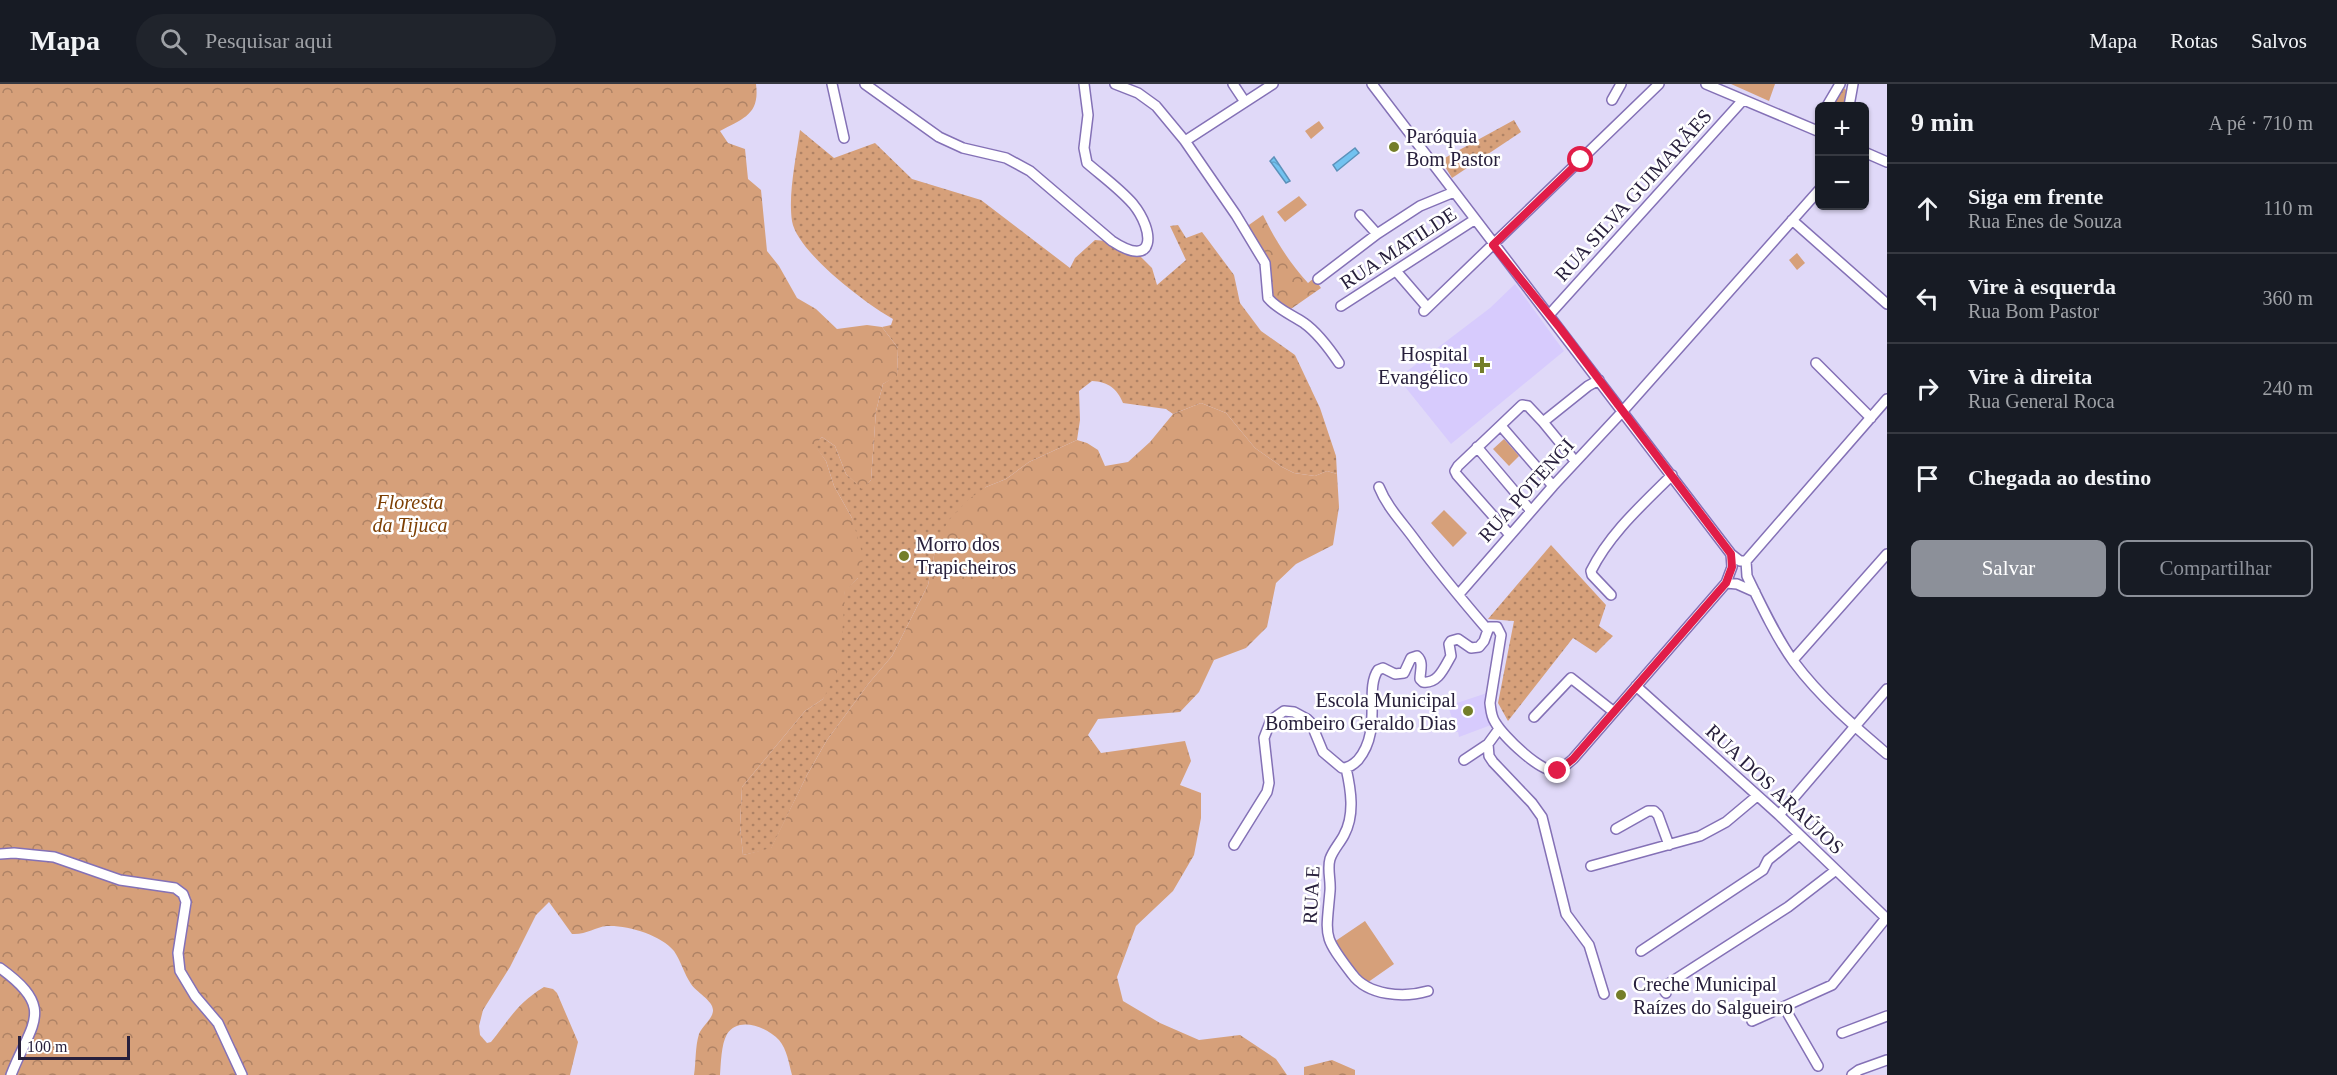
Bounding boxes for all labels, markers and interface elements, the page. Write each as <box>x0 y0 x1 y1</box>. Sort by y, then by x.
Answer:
search box <box>136 14 556 68</box>
text: Mapa <box>30 25 100 56</box>
icon: search <box>157 25 190 58</box>
text: Pesquisar aqui <box>205 28 333 53</box>
text: Mapa <box>2089 29 2137 53</box>
text: Rotas <box>2170 29 2218 53</box>
text: Salvos <box>2251 29 2307 53</box>
map controls <box>1815 102 1869 210</box>
button: + <box>1815 102 1869 156</box>
street label: RUA SILVA GUIMARÃES <box>1549 104 1716 285</box>
text: 9 min <box>1911 108 1974 137</box>
text: A pé · 710 m <box>2209 112 2313 134</box>
place label: Paróquia Bom Pastor <box>1406 125 1500 170</box>
marker: Paróquia Bom Pastor <box>1387 140 1401 154</box>
route start <box>1567 146 1593 172</box>
button: − <box>1815 156 1869 210</box>
text: Siga em frente <box>1968 184 2103 209</box>
icon: ahead <box>1911 192 1944 225</box>
text: 110 m <box>2263 197 2313 219</box>
street label: RUA MATILDE <box>1336 202 1460 294</box>
text: Rua Enes de Souza <box>1968 210 2122 232</box>
text: Vire à esquerda <box>1968 274 2116 299</box>
icon: left <box>1911 282 1944 315</box>
text: 360 m <box>2262 287 2313 309</box>
text: Rua Bom Pastor <box>1968 300 2099 322</box>
place label: Hospital Evangélico <box>1378 343 1468 389</box>
marker: Hospital Evangélico <box>1473 356 1491 374</box>
text: Vire à direita <box>1968 364 2092 389</box>
icon: right <box>1911 372 1944 405</box>
text: 240 m <box>2262 377 2313 399</box>
text: Rua General Roca <box>1968 390 2115 412</box>
street label: RUA POTENGI <box>1474 434 1578 546</box>
icon: arrive <box>1911 462 1944 495</box>
text: Chegada ao destino <box>1968 465 2151 490</box>
park label: Floresta da Tijuca <box>372 491 448 537</box>
place label: Morro dos Trapicheiros <box>916 533 1017 579</box>
button: Salvar <box>1911 540 2106 597</box>
button: Compartilhar <box>2118 540 2313 597</box>
marker: Morro dos Trapicheiros <box>897 549 911 563</box>
place label: Escola Municipal Bombeiro Geraldo Dias <box>1265 689 1456 734</box>
marker: Escola Municipal Bombeiro Geraldo Dias <box>1461 704 1475 718</box>
street label: RUA DOS ARAÚJOS <box>1702 719 1849 858</box>
route end <box>1544 757 1570 783</box>
street label: RUA E <box>1298 865 1324 925</box>
place label: Creche Municipal Raízes do Salgueiro <box>1633 973 1793 1019</box>
marker: Creche Municipal Raízes do Salgueiro <box>1614 988 1628 1002</box>
scale bar <box>18 1033 130 1060</box>
text: 100 m <box>27 1038 67 1055</box>

